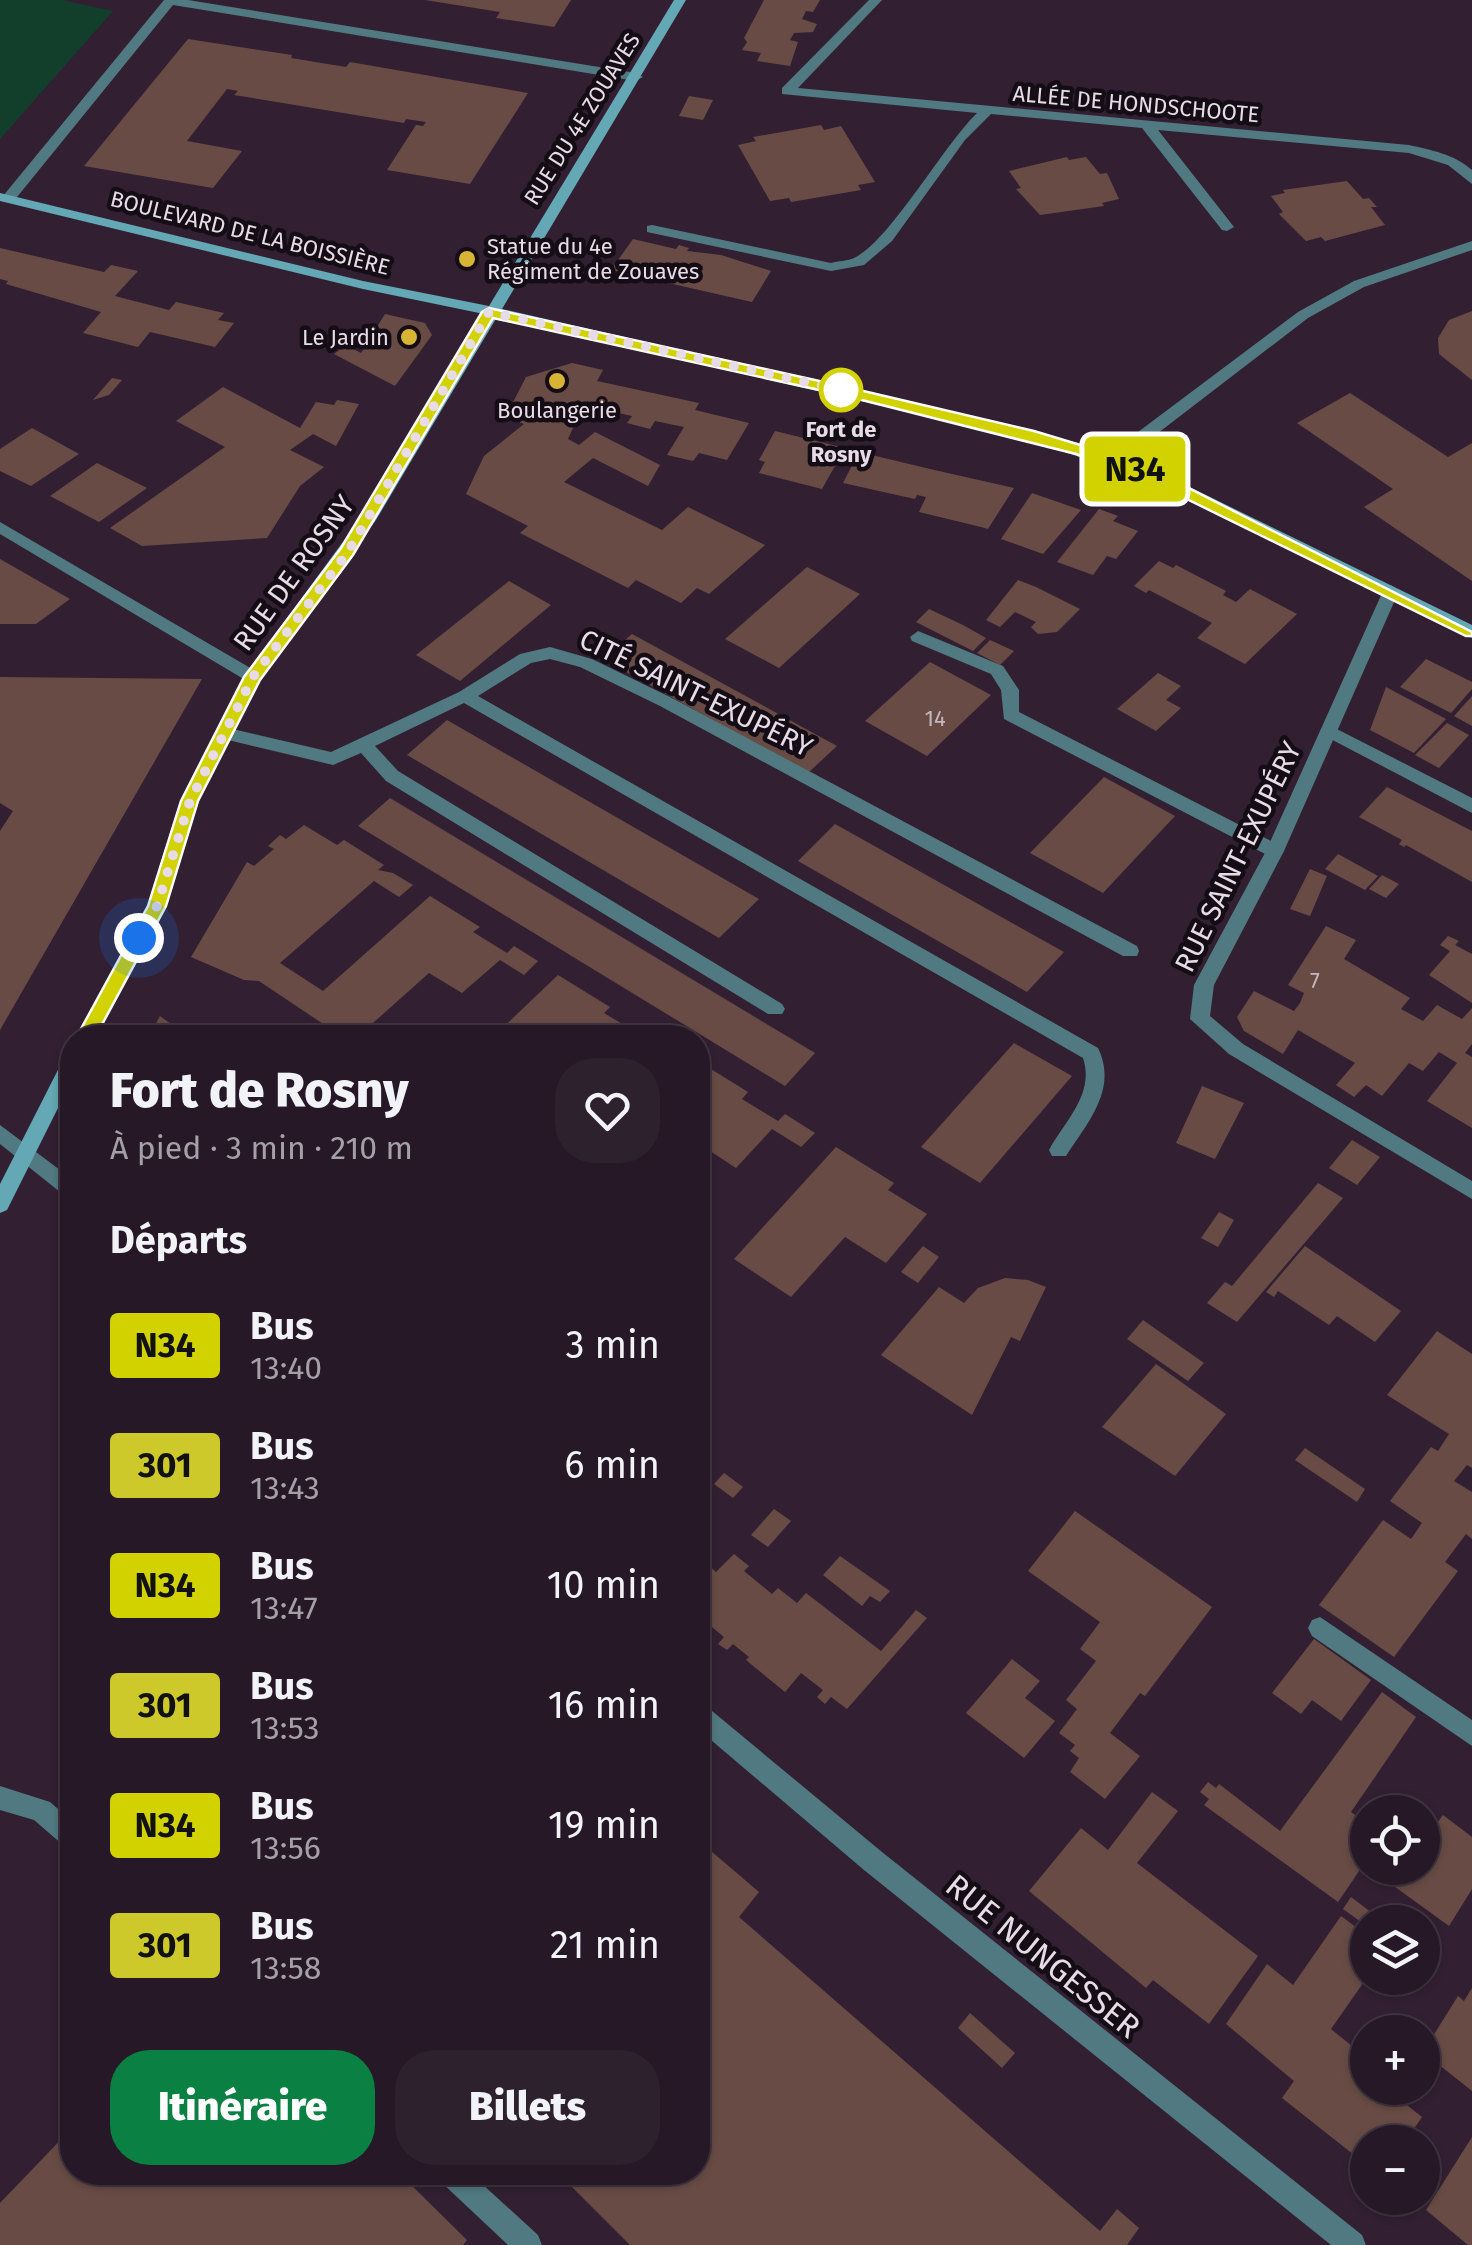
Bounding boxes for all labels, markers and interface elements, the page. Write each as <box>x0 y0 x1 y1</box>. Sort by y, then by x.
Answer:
street label: RUE DU 4E ZOUAVES <box>518 28 646 210</box>
street label: ALLÉE DE HONDSCHOOTE <box>1012 80 1260 128</box>
street label: BOULEVARD DE LA BOISSIÈRE <box>107 185 393 281</box>
place label: Statue du 4e Régiment de Zouaves <box>487 233 699 285</box>
marker: Statue du 4e Régiment de Zouaves <box>456 248 478 270</box>
place label: Le Jardin <box>302 324 389 351</box>
marker: Le Jardin <box>398 326 420 348</box>
marker: Fort de Rosny <box>820 369 862 411</box>
marker: Boulangerie <box>546 370 568 392</box>
place label: Boulangerie <box>497 397 617 424</box>
place label: Fort de Rosny <box>806 416 876 468</box>
line badge: N34 <box>1078 436 1192 502</box>
text: N34 <box>1104 448 1166 490</box>
street label: RUE DE ROSNY <box>227 488 362 657</box>
street label: CITÉ SAINT-EXUPÉRY <box>574 622 818 764</box>
house number: 14 <box>924 705 946 732</box>
street label: RUE SAINT-EXUPÉRY <box>1168 736 1308 977</box>
your location <box>114 913 164 963</box>
house number: 7 <box>1310 967 1320 994</box>
button: heart <box>555 1058 660 1163</box>
text: Fort de Rosny <box>110 1062 408 1120</box>
text: À pied · 3 min · 210 m <box>110 1129 413 1167</box>
text: Départs <box>110 1217 247 1263</box>
text: Bus <box>250 1303 314 1349</box>
text: 3 min <box>565 1322 660 1368</box>
text: N34 <box>134 1324 196 1366</box>
text: 13:40 <box>250 1349 322 1387</box>
text: Bus <box>250 1423 314 1469</box>
text: 6 min <box>564 1442 660 1488</box>
text: 301 <box>138 1444 192 1486</box>
text: 13:43 <box>250 1469 320 1507</box>
text: Bus <box>250 1543 314 1589</box>
text: 10 min <box>547 1562 660 1608</box>
text: N34 <box>134 1564 196 1606</box>
text: 13:47 <box>250 1589 318 1627</box>
text: Bus <box>250 1663 314 1709</box>
text: 16 min <box>548 1682 660 1728</box>
text: 301 <box>138 1684 192 1726</box>
text: 13:53 <box>250 1709 319 1747</box>
text: Bus <box>250 1783 314 1829</box>
map controls <box>1350 1795 1440 2215</box>
button: locate <box>1350 1795 1440 1885</box>
text: 19 min <box>548 1802 660 1848</box>
text: N34 <box>134 1804 196 1846</box>
text: 13:56 <box>250 1829 321 1867</box>
street label: RUE NUNGESSER <box>938 1866 1148 2046</box>
text: Bus <box>250 1903 314 1949</box>
button: layers <box>1350 1905 1440 1995</box>
text: 21 min <box>550 1922 660 1968</box>
text: 301 <box>138 1924 192 1966</box>
text: 13:58 <box>250 1949 321 1987</box>
button: + <box>1350 2015 1440 2105</box>
button: Itinéraire <box>110 2050 375 2165</box>
button: Billets <box>395 2050 660 2165</box>
button: − <box>1350 2125 1440 2215</box>

